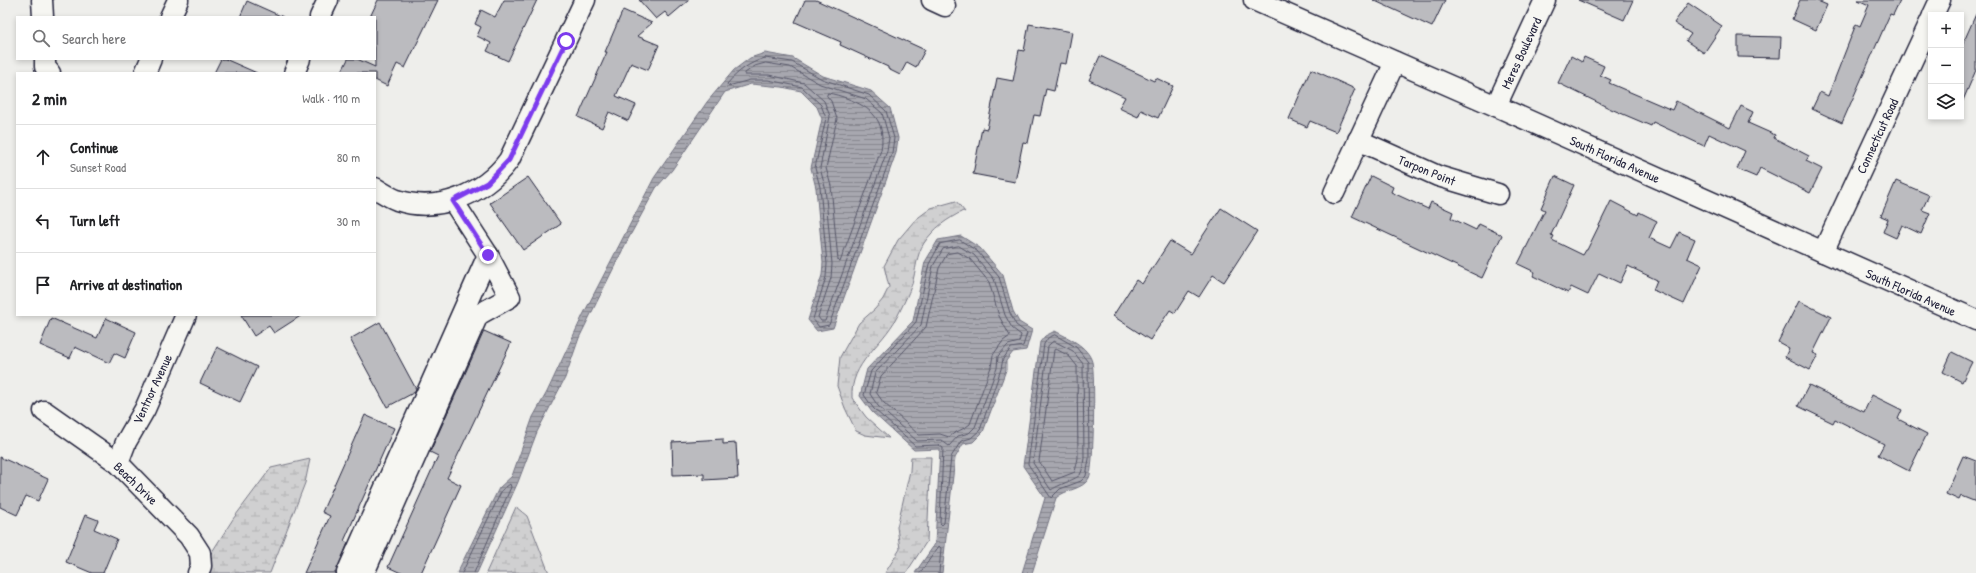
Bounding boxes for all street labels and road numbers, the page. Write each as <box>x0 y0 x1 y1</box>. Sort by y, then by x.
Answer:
street label: Meres Boulevard <box>1497 14 1545 92</box>
street label: Connecticut Road <box>1852 96 1902 176</box>
street label: South Florida Avenue <box>1567 131 1663 187</box>
street label: Tarpon Point <box>1396 150 1459 190</box>
street label: South Florida Avenue <box>1863 264 1959 320</box>
street label: Ventnor Avenue <box>128 351 176 427</box>
street label: Beach Drive <box>110 457 162 509</box>

